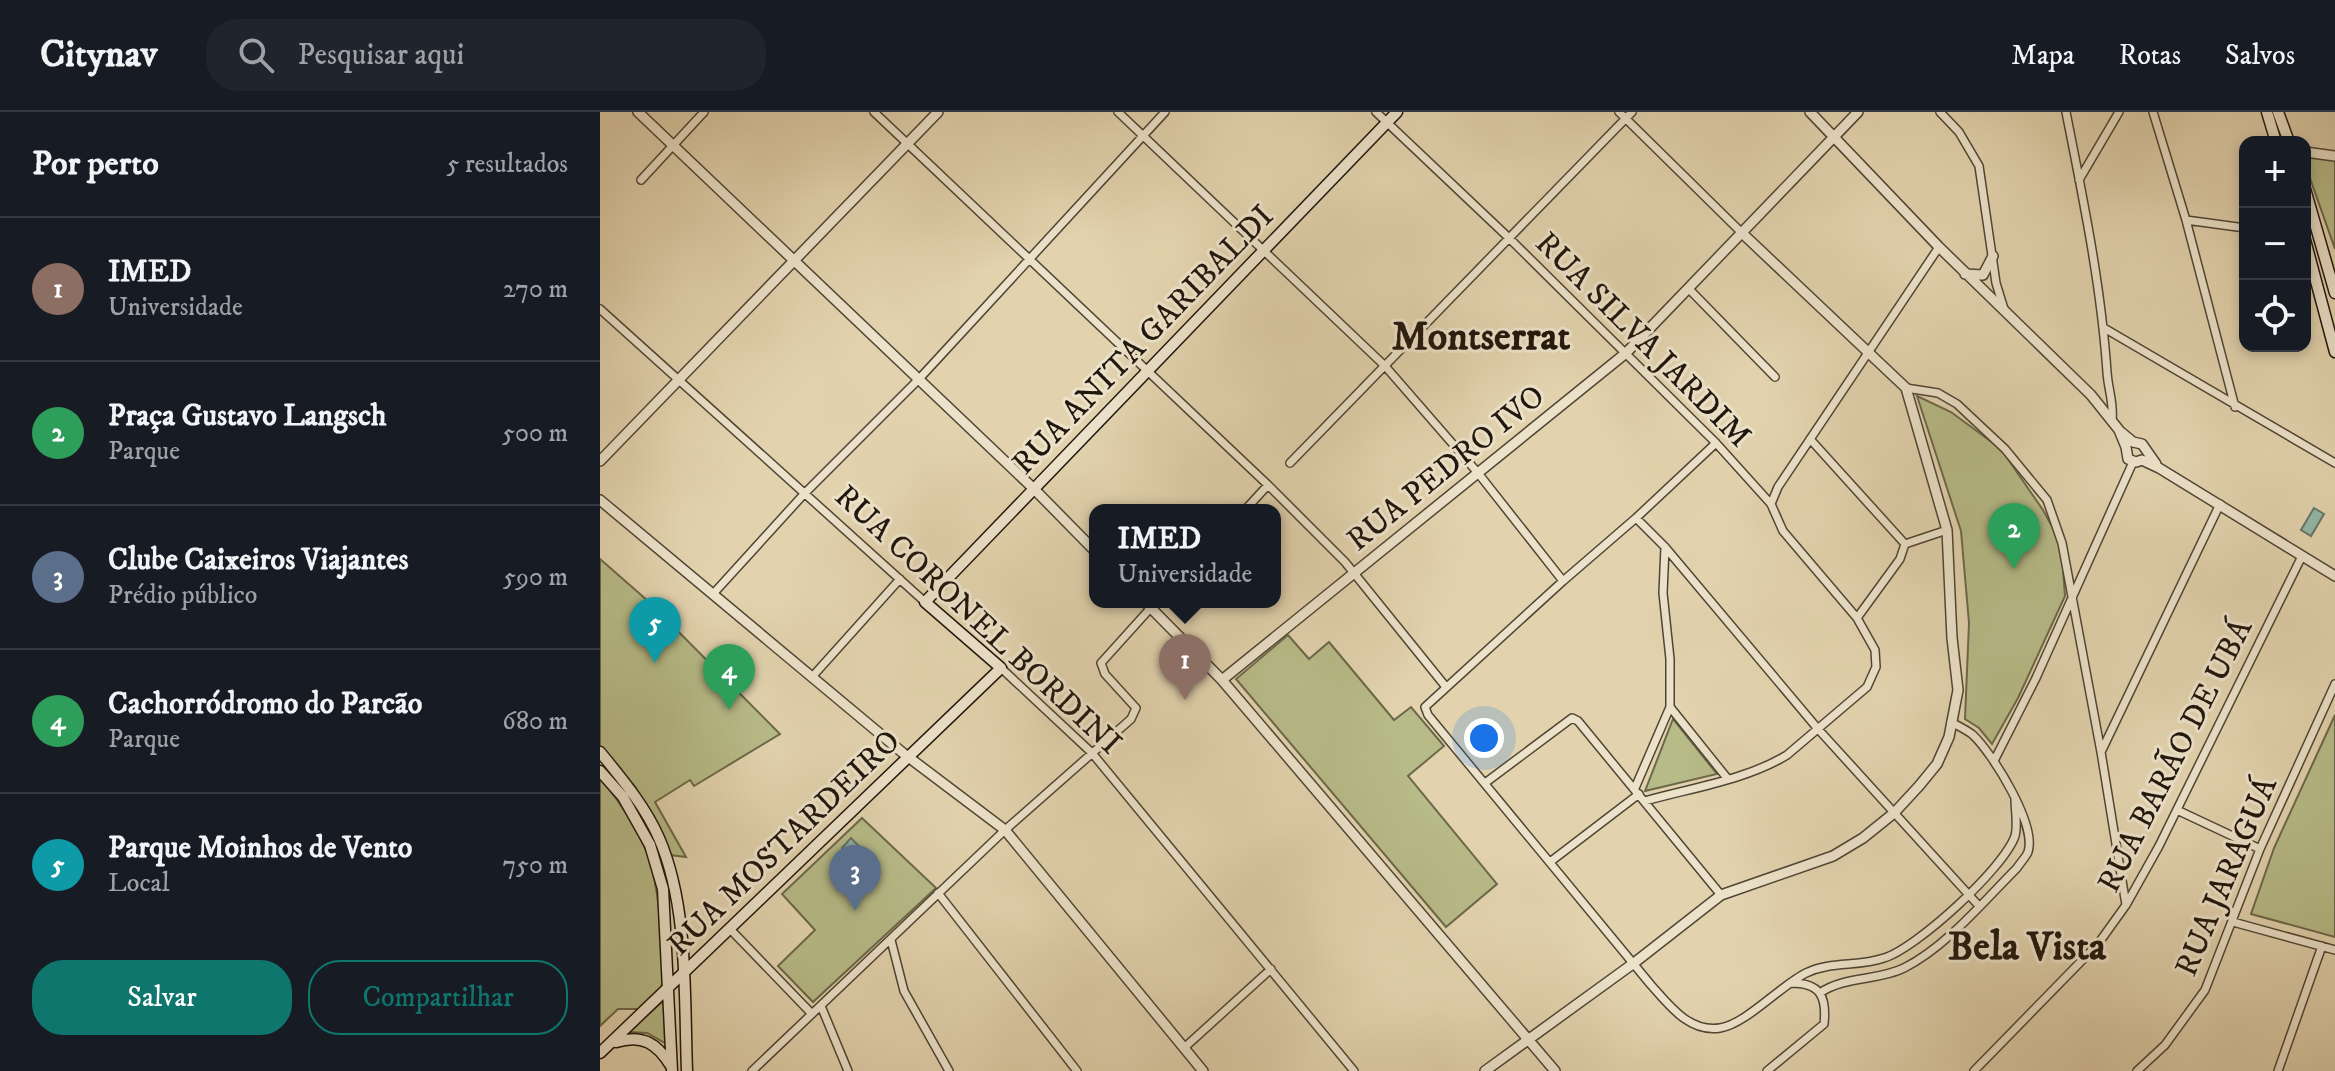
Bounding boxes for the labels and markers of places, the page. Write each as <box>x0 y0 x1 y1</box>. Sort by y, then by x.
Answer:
pin: 2 <box>1988 503 2040 569</box>
pin: 5 <box>629 597 681 663</box>
pin: 1 <box>1159 634 1211 700</box>
pin: 4 <box>703 644 755 710</box>
pin: 3 <box>829 845 881 911</box>

